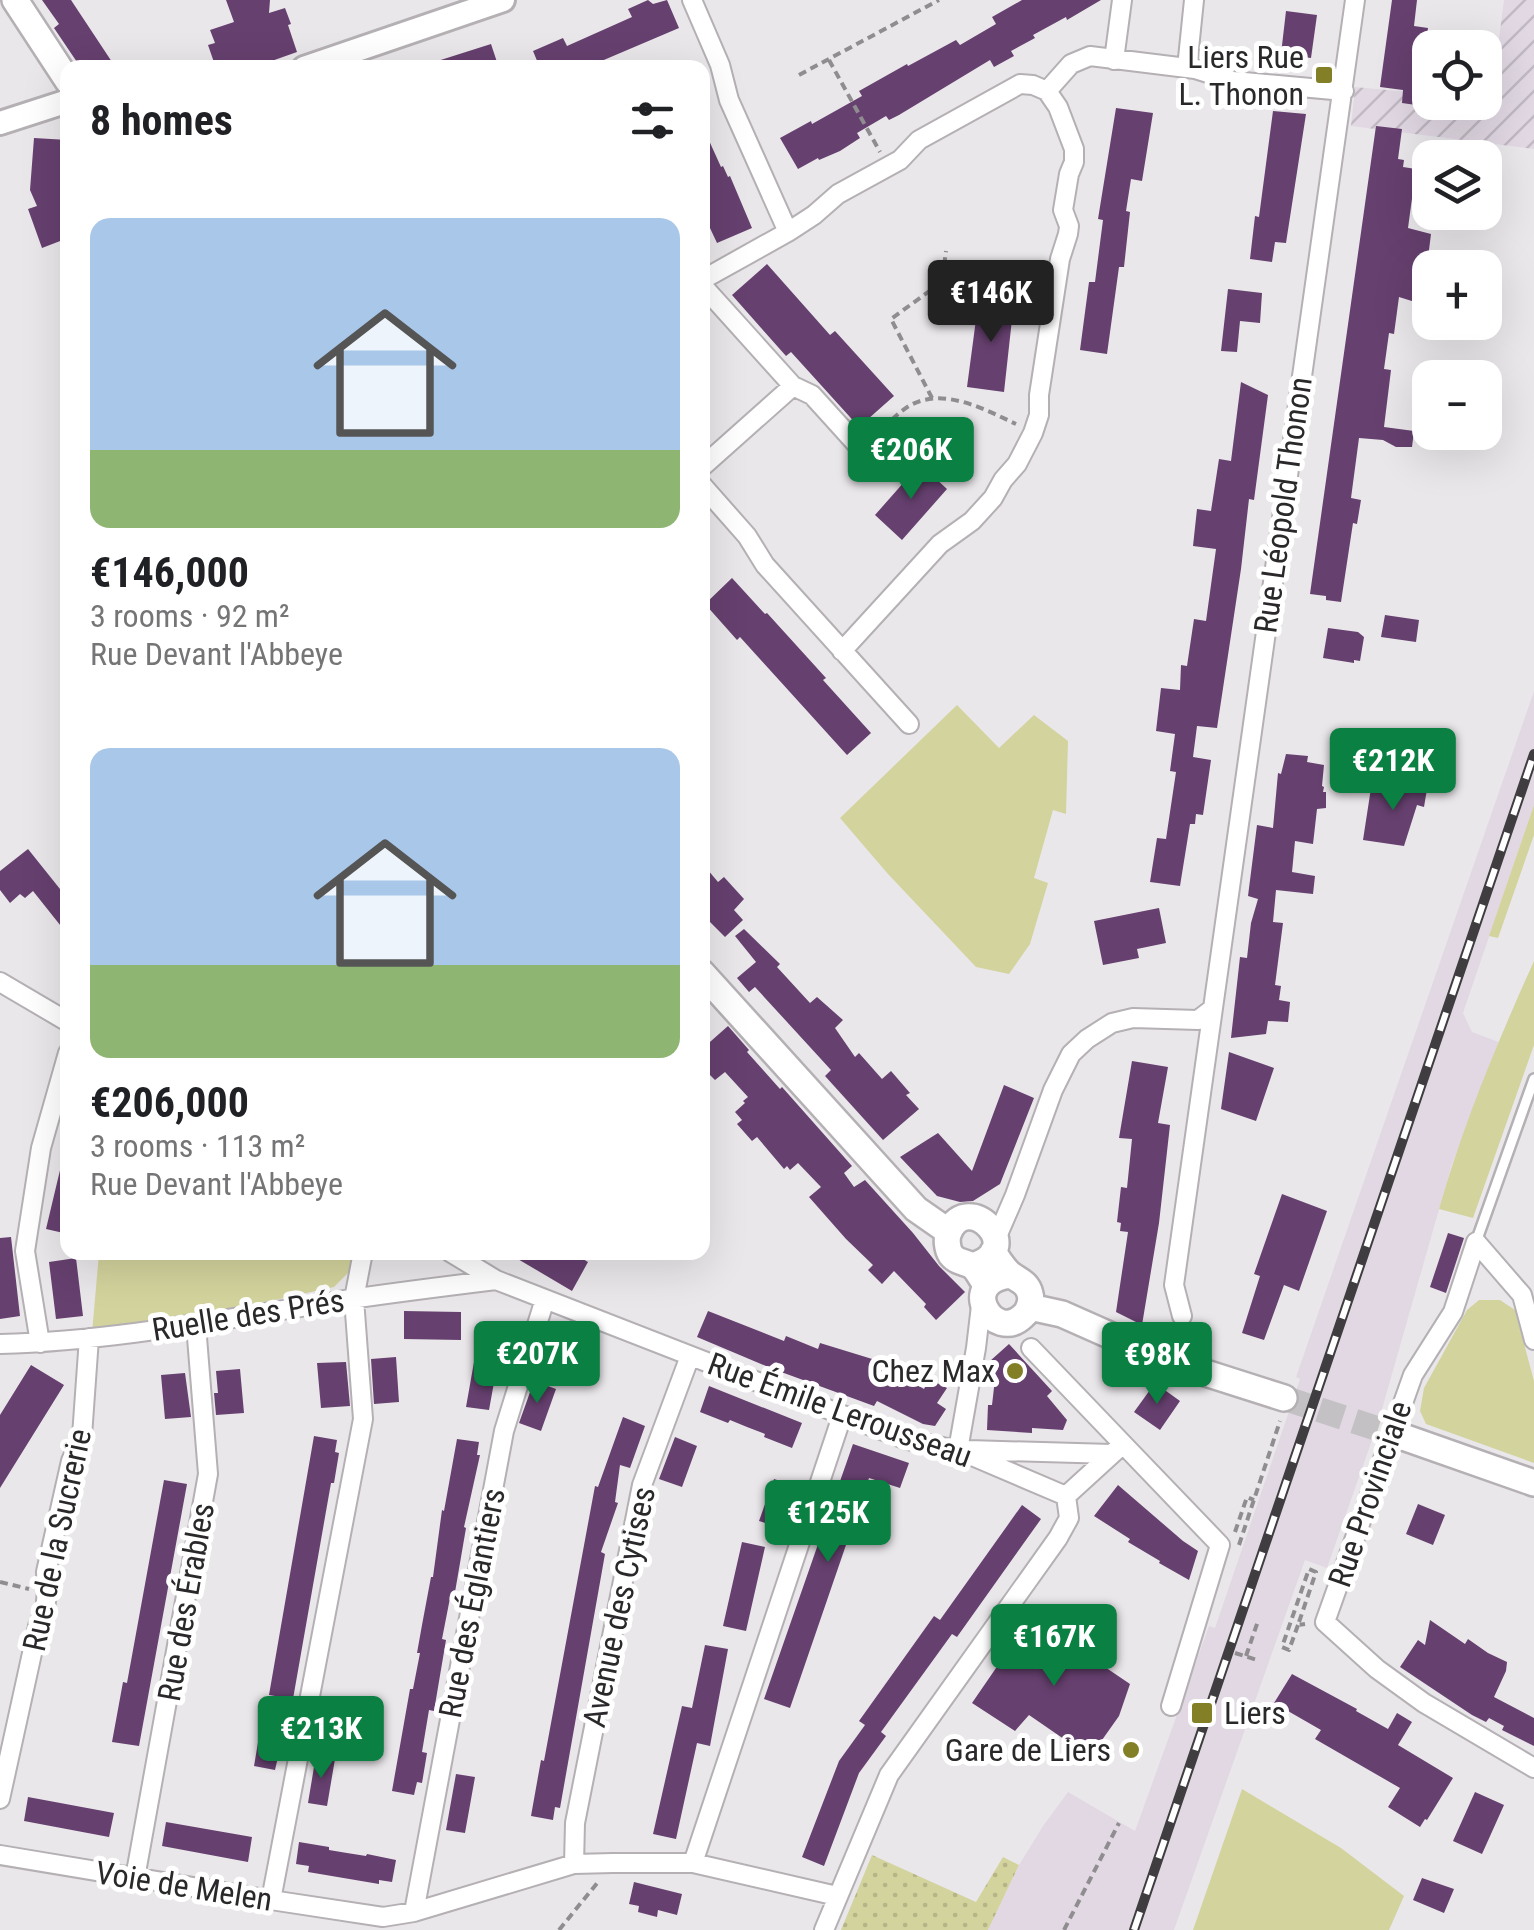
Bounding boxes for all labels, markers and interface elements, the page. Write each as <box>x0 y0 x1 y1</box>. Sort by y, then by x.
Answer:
map controls <box>1412 30 1502 450</box>
button: locate <box>1412 30 1502 120</box>
place label: Liers Rue L. Thonon <box>1178 38 1304 113</box>
marker: Liers Rue L. Thonon <box>1313 64 1335 86</box>
icon: filters <box>625 93 680 148</box>
text: 8 homes <box>90 96 233 145</box>
button: layers <box>1412 140 1502 230</box>
button: + <box>1412 250 1502 340</box>
pin: €146K <box>921 260 1061 345</box>
text: €146K <box>950 273 1032 311</box>
icon: home <box>295 283 475 463</box>
button: − <box>1412 360 1502 450</box>
street label: Rue Léopold Thonon <box>1246 375 1320 635</box>
pin: €206K <box>841 417 981 502</box>
text: €206K <box>870 430 952 468</box>
text: €146,000 <box>90 548 249 597</box>
text: 3 rooms · 92 m² <box>90 597 289 635</box>
text: Rue Devant l'Abbeye <box>90 635 343 673</box>
pin: €212K <box>1323 728 1463 813</box>
text: €212K <box>1352 741 1434 779</box>
icon: home <box>295 813 475 993</box>
text: €206,000 <box>90 1078 249 1127</box>
text: 3 rooms · 113 m² <box>90 1127 305 1165</box>
text: Rue Devant l'Abbeye <box>90 1165 343 1203</box>
street label: Ruelle des Prés <box>149 1281 347 1349</box>
pin: €207K <box>467 1321 607 1406</box>
pin: €98K <box>1098 1322 1216 1407</box>
text: €207K <box>496 1334 578 1372</box>
text: €98K <box>1124 1335 1190 1373</box>
street label: Rue Émile Lerousseau <box>703 1345 977 1475</box>
place label: Chez Max <box>871 1352 995 1390</box>
marker: Chez Max <box>1004 1360 1026 1382</box>
street label: Rue Provinciale <box>1320 1396 1420 1592</box>
street label: Rue de la Sucrerie <box>15 1425 99 1655</box>
pin: €125K <box>758 1480 898 1565</box>
street label: Avenue des Cytises <box>575 1483 663 1731</box>
street label: Rue des Églantiers <box>431 1485 513 1721</box>
text: €125K <box>787 1493 869 1531</box>
street label: Rue des Érables <box>150 1500 222 1704</box>
pin: €167K <box>984 1604 1124 1689</box>
text: €167K <box>1013 1617 1095 1655</box>
place label: Liers <box>1224 1694 1286 1732</box>
pin: €213K <box>251 1696 391 1781</box>
marker: Liers <box>1189 1700 1215 1726</box>
text: €213K <box>280 1709 362 1747</box>
place label: Gare de Liers <box>945 1731 1111 1769</box>
marker: Gare de Liers <box>1120 1739 1142 1761</box>
street label: Voie de Melen <box>93 1853 275 1919</box>

